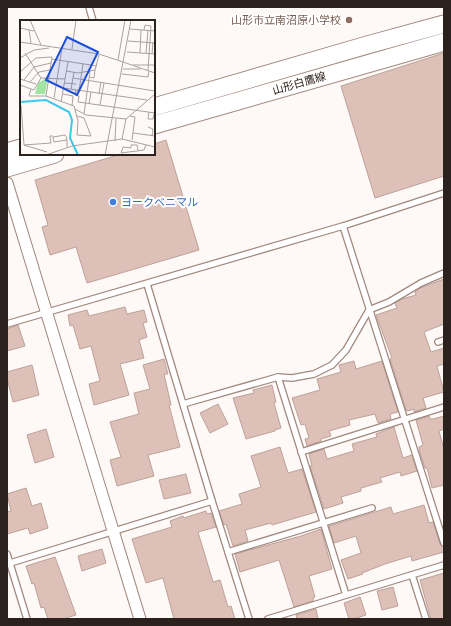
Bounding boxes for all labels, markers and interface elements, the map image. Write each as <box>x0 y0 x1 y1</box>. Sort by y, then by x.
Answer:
place label: 山形市立南沼原小学校 <box>231 11 341 27</box>
marker: 山形市立南沼原小学校 <box>344 15 354 25</box>
inset map <box>20 20 155 155</box>
street label: 山形白鷹線 <box>270 67 327 97</box>
place label: ヨークベニマル <box>121 193 198 209</box>
marker: ヨークベニマル <box>108 197 118 207</box>

